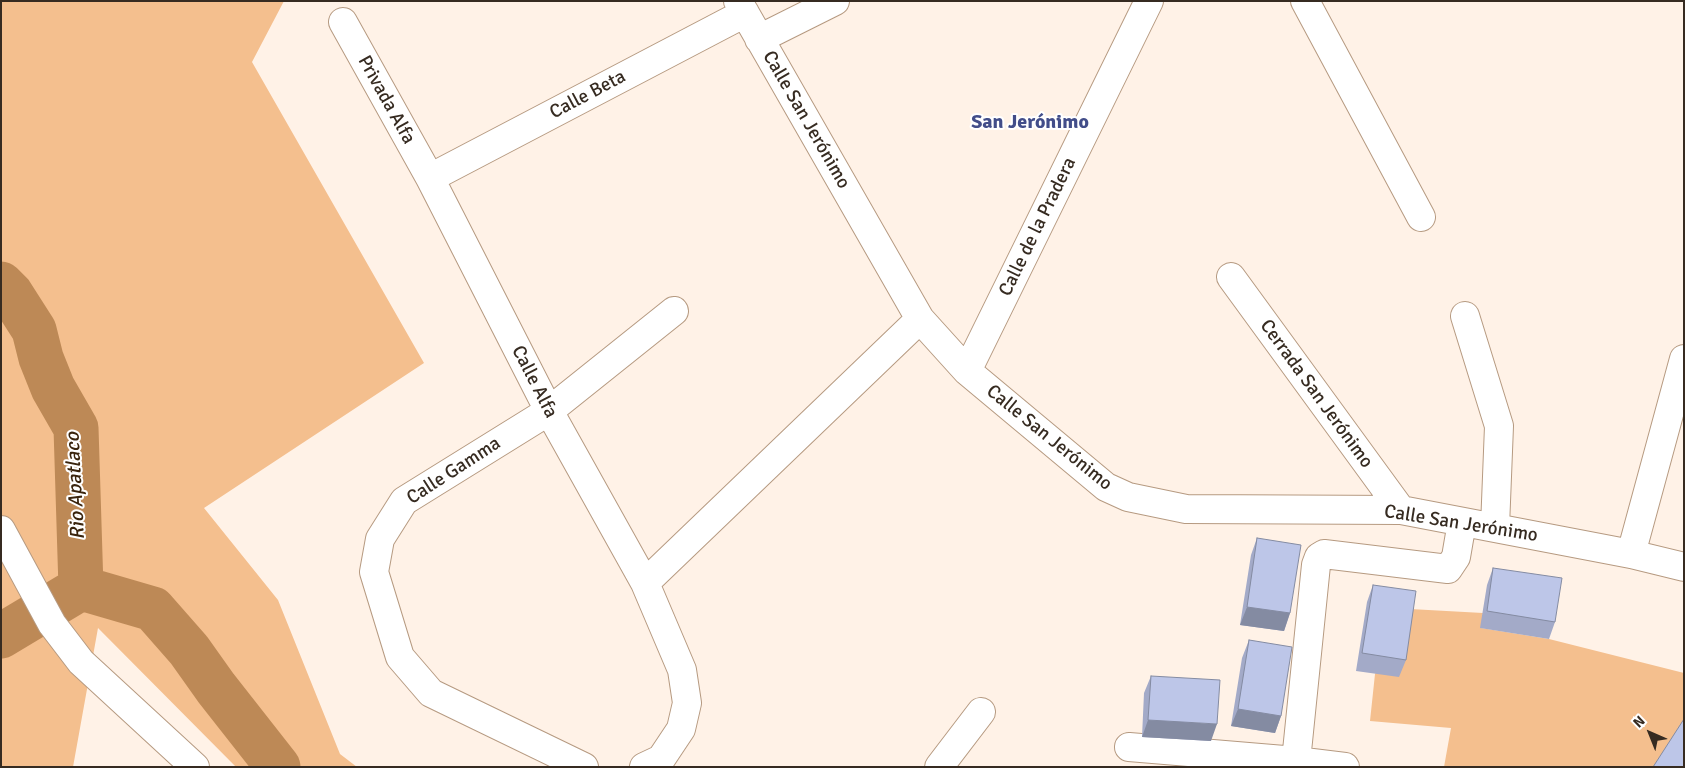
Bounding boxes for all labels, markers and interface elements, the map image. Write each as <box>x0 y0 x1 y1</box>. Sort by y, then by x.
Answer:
street label: Calle San Jerónimo <box>757 47 855 193</box>
street label: Privada Alfa <box>352 52 420 148</box>
street label: Calle Beta <box>546 66 630 124</box>
district label: San Jerónimo <box>971 111 1089 135</box>
street label: Calle de la Pradera <box>995 154 1081 300</box>
street label: Cerrada San Jerónimo <box>1254 315 1378 473</box>
street label: Calle Alfa <box>506 342 562 422</box>
street label: Calle San Jerónimo <box>982 380 1116 496</box>
water label: Rio Apatlaco <box>61 432 91 540</box>
street label: Calle Gamma <box>403 432 505 510</box>
street label: Calle San Jerónimo <box>1383 501 1539 547</box>
north arrow <box>1625 708 1675 758</box>
text: N <box>1630 712 1649 731</box>

